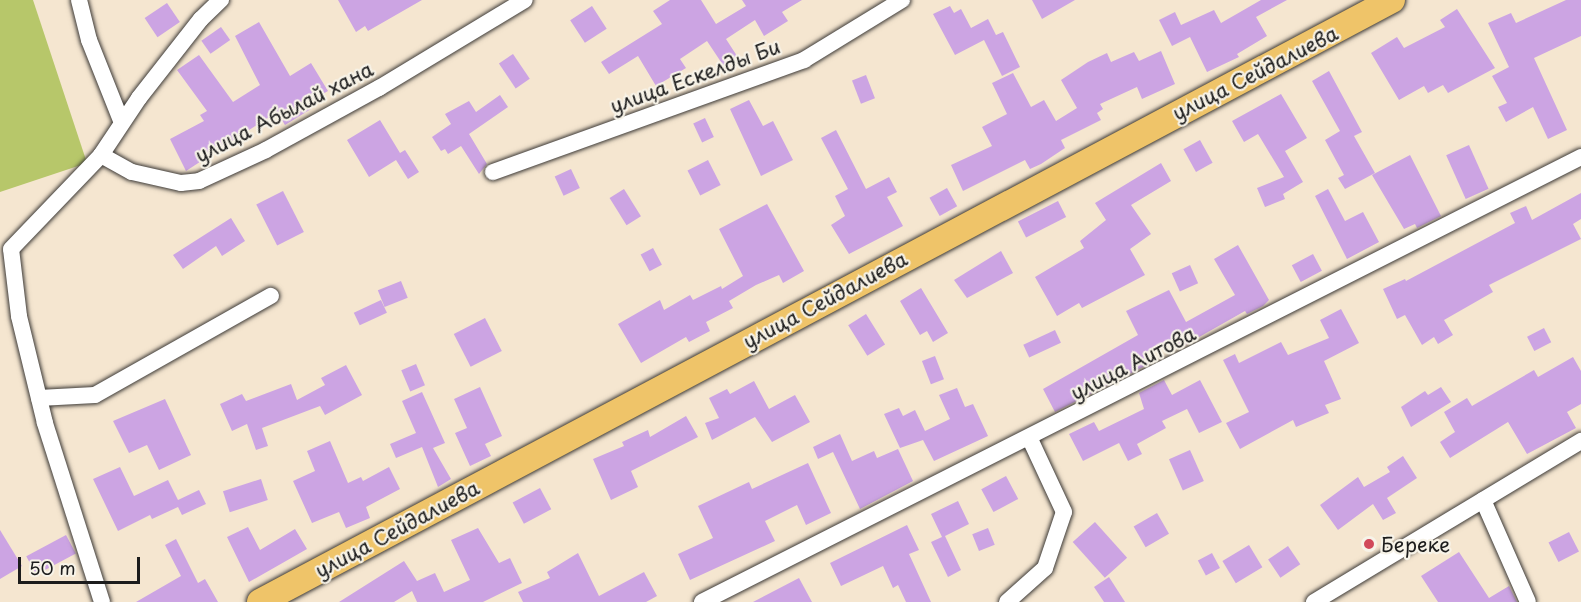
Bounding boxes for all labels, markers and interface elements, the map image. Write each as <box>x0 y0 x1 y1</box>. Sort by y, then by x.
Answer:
street label: улица Сейдалиева <box>1168 21 1342 125</box>
street label: улица Ескелды Би <box>607 34 783 118</box>
street label: улица Абылай хана <box>190 56 378 168</box>
street label: улица Сейдалиева <box>738 246 912 354</box>
street label: улица Аитова <box>1066 321 1200 405</box>
street label: улица Сейдалиева <box>310 475 484 583</box>
place label: Береке <box>1381 532 1450 556</box>
marker: Береке <box>1362 537 1376 551</box>
scale bar <box>21 545 142 583</box>
text: 50 m <box>29 554 76 581</box>

